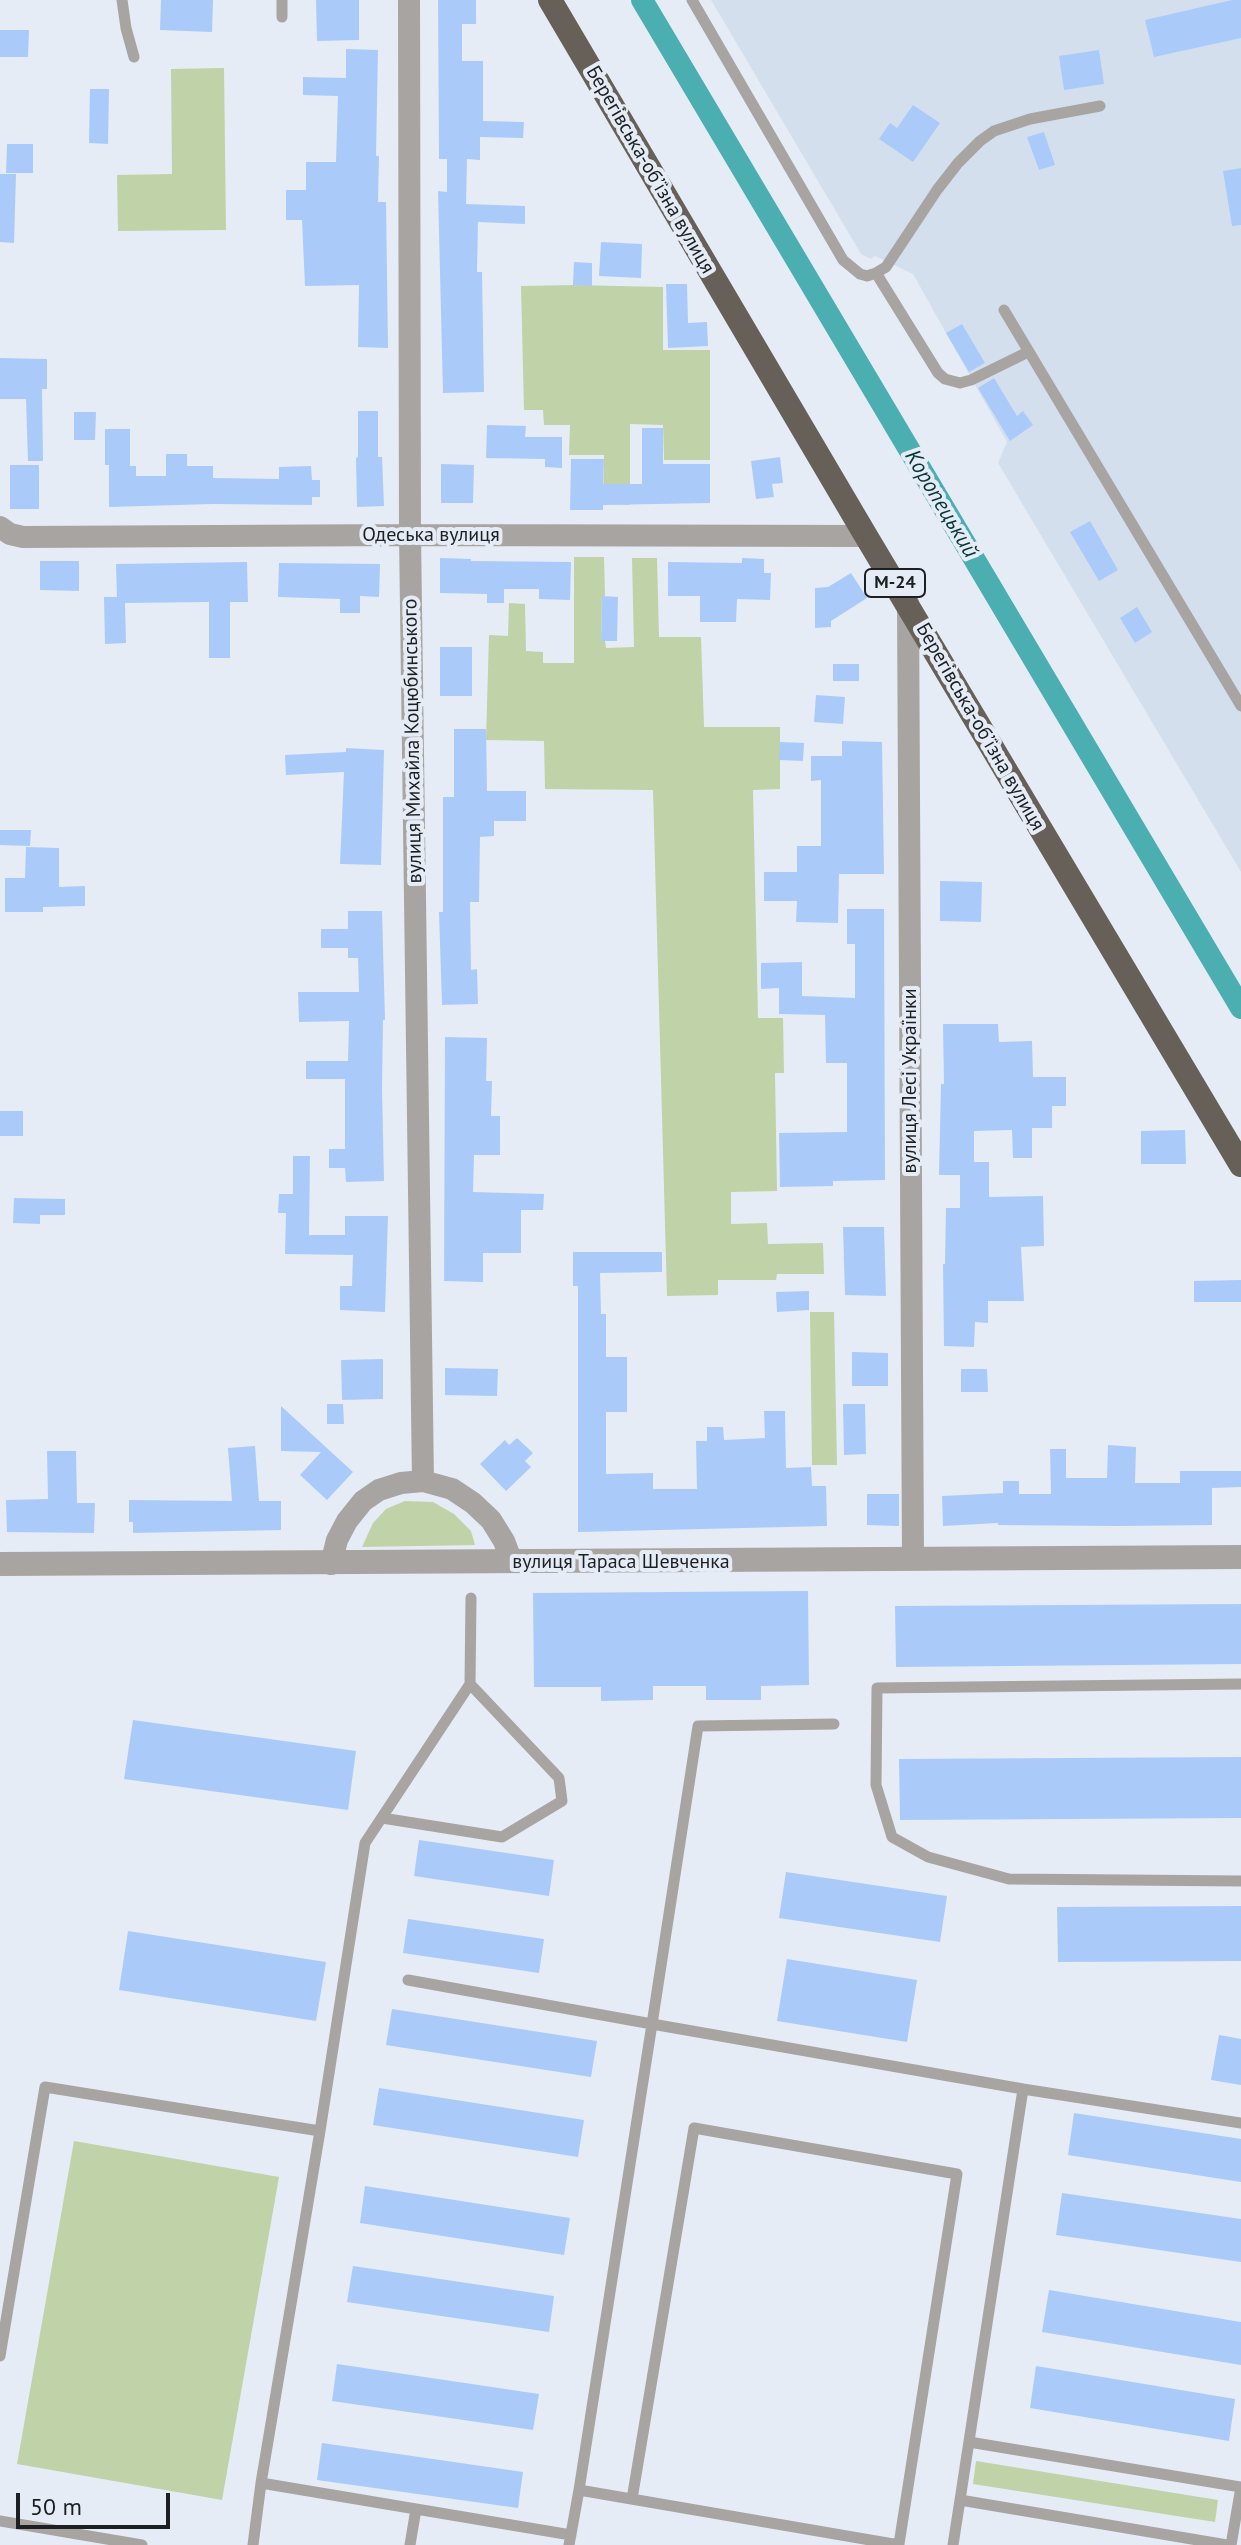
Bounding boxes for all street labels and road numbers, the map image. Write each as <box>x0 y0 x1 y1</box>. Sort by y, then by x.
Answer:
street label: Берегівська-обʼїзна вулиця <box>581 62 719 278</box>
street label: Одеська вулиця <box>362 523 500 547</box>
road number: М-24 <box>865 569 925 597</box>
street label: вулиця Михайла Коцюбинського <box>399 599 427 883</box>
street label: Берегівська-обʼїзна вулиця <box>911 619 1049 835</box>
street label: вулиця Лесі Українки <box>898 988 922 1174</box>
street label: вулиця Тараса Шевченка <box>512 1550 730 1574</box>

